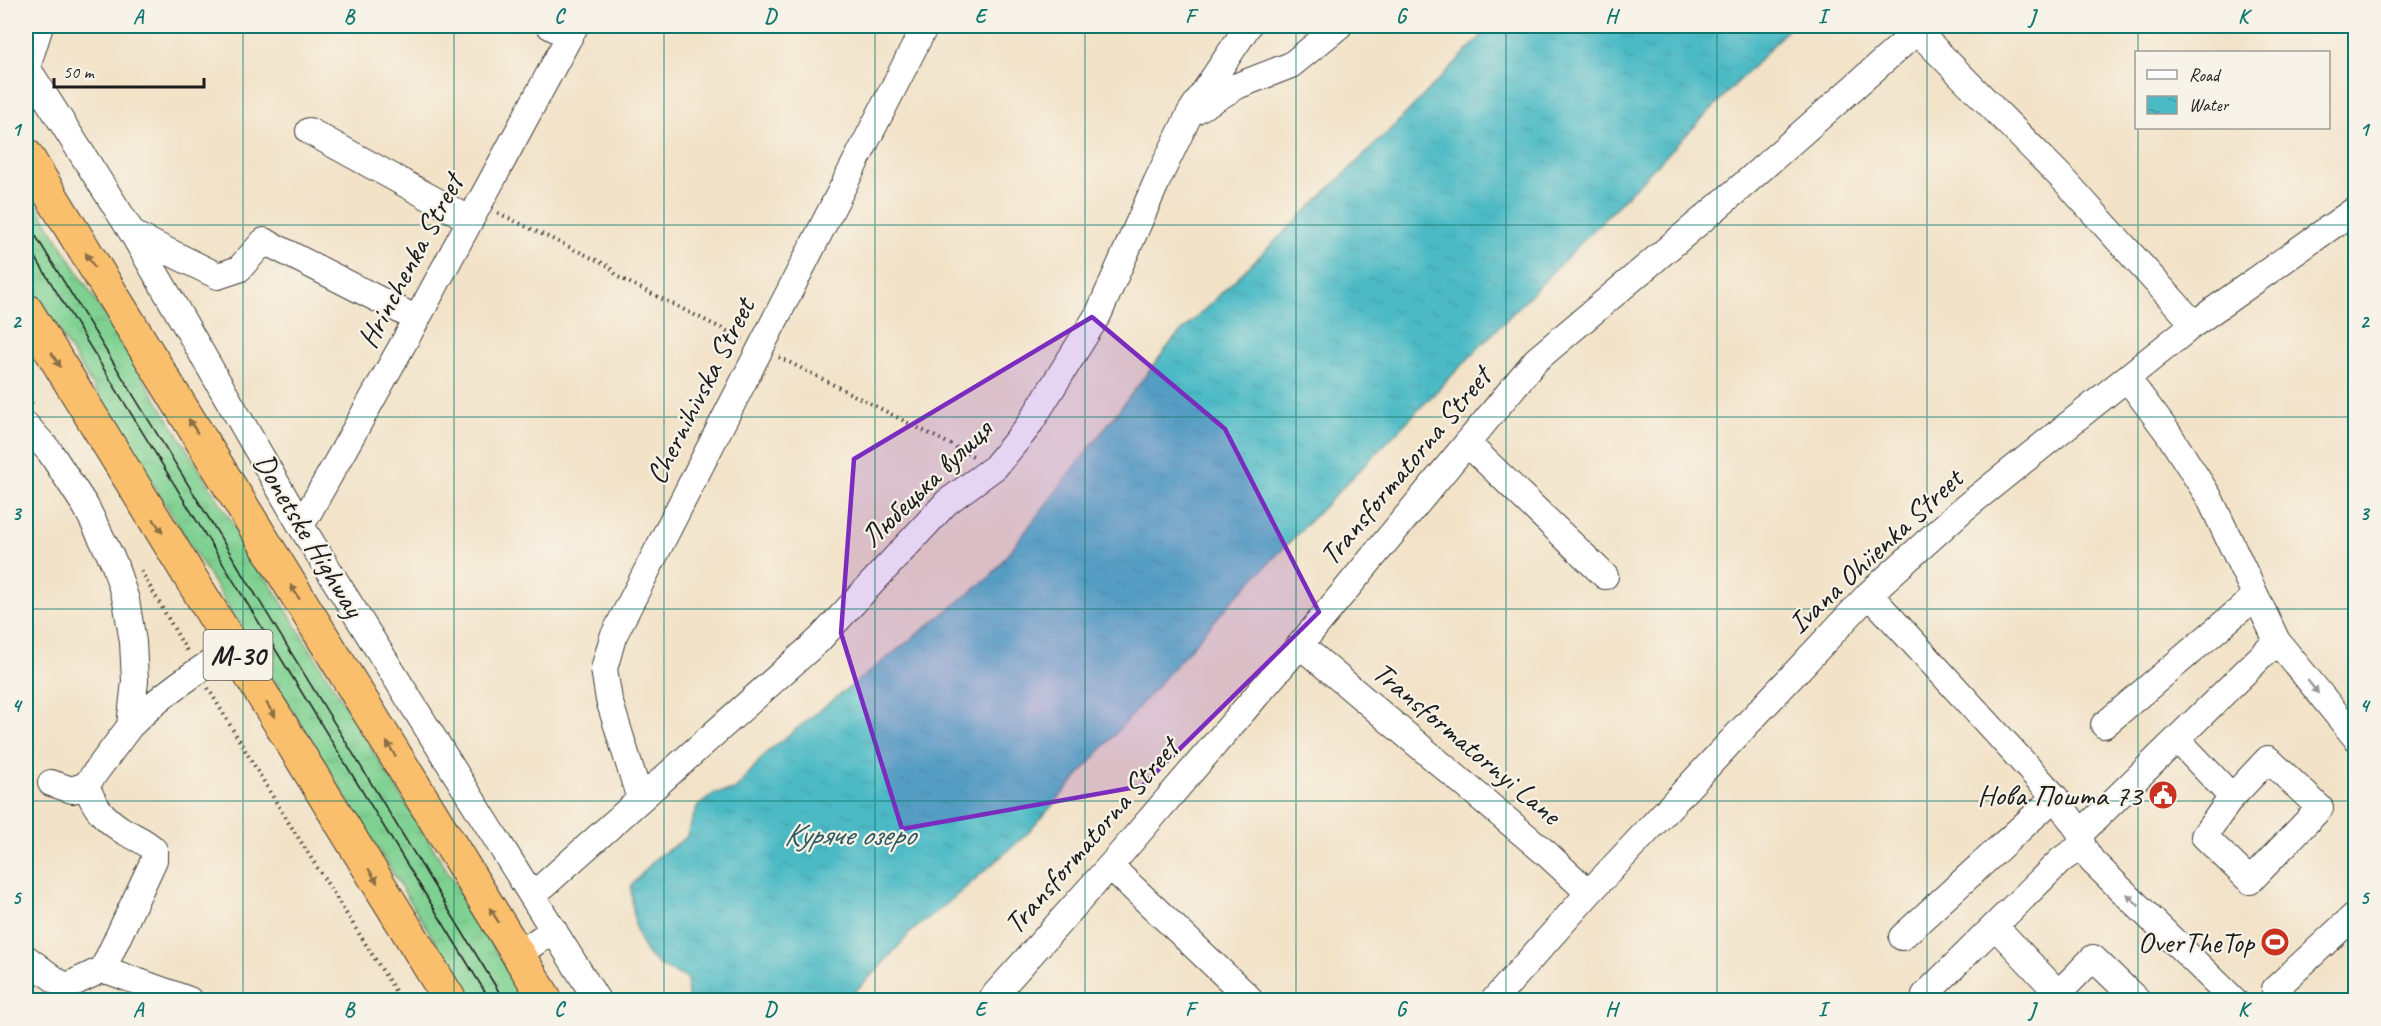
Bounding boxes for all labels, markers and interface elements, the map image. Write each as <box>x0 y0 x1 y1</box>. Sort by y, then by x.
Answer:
text: A <box>133 4 145 29</box>
text: B <box>344 4 356 29</box>
text: C <box>554 4 566 29</box>
text: D <box>764 4 778 29</box>
text: E <box>975 4 989 29</box>
text: F <box>1185 4 1199 29</box>
text: G <box>1396 4 1409 29</box>
text: H <box>1605 4 1620 29</box>
text: I <box>1818 4 1831 29</box>
text: J <box>2027 4 2039 29</box>
text: K <box>2238 4 2252 29</box>
scale bar <box>54 51 204 89</box>
legend <box>2135 51 2330 129</box>
text: 50 m <box>63 61 96 83</box>
text: Road <box>2189 64 2222 86</box>
text: Water <box>2189 94 2230 116</box>
text: 1 <box>12 117 23 142</box>
text: 1 <box>2360 117 2371 142</box>
street label: Hrinchenka Street <box>348 164 474 354</box>
one-way arrow <box>85 252 96 268</box>
street label: Chernihivska Street <box>637 289 765 490</box>
text: 2 <box>12 309 23 334</box>
text: 2 <box>2360 309 2371 334</box>
one-way arrow <box>51 352 62 368</box>
street label: Transformatorna Street <box>1311 356 1502 573</box>
street label: Любецька вулиця <box>852 409 1002 555</box>
one-way arrow <box>187 418 198 434</box>
street label: Donetske Highway <box>245 446 374 625</box>
street label: Ivana Ohiienka Street <box>1780 458 1973 642</box>
text: 3 <box>12 501 23 526</box>
text: 3 <box>2360 501 2371 526</box>
one-way arrow <box>153 518 164 534</box>
one-way arrow <box>289 584 300 600</box>
road number: М-30 <box>204 630 272 680</box>
street label: Transformatornyi Lane <box>1365 653 1571 834</box>
one-way arrow <box>2307 679 2320 695</box>
text: 4 <box>12 693 24 718</box>
text: 4 <box>2360 693 2372 718</box>
one-way arrow <box>266 702 277 718</box>
street label: Transformatorna Street <box>995 727 1189 942</box>
one-way arrow <box>386 741 397 757</box>
place label: Нова Пошта 73 <box>1977 776 2144 814</box>
public building icon: Нова Пошта 73 <box>2147 779 2179 811</box>
water label: Куряче озеро <box>784 814 918 855</box>
one-way arrow <box>368 868 379 884</box>
text: 5 <box>12 885 23 910</box>
text: 5 <box>2360 885 2371 910</box>
one-way arrow <box>2126 894 2140 908</box>
one-way arrow <box>488 907 499 923</box>
place label: OverTheTop <box>2138 923 2256 961</box>
sports icon: OverTheTop <box>2259 926 2291 958</box>
text: A <box>133 997 145 1022</box>
text: B <box>344 997 356 1022</box>
text: C <box>554 997 566 1022</box>
text: D <box>764 997 778 1022</box>
text: E <box>975 997 989 1022</box>
text: F <box>1185 997 1199 1022</box>
text: G <box>1396 997 1409 1022</box>
text: H <box>1605 997 1620 1022</box>
text: I <box>1818 997 1831 1022</box>
text: J <box>2027 997 2039 1022</box>
text: K <box>2238 997 2252 1022</box>

